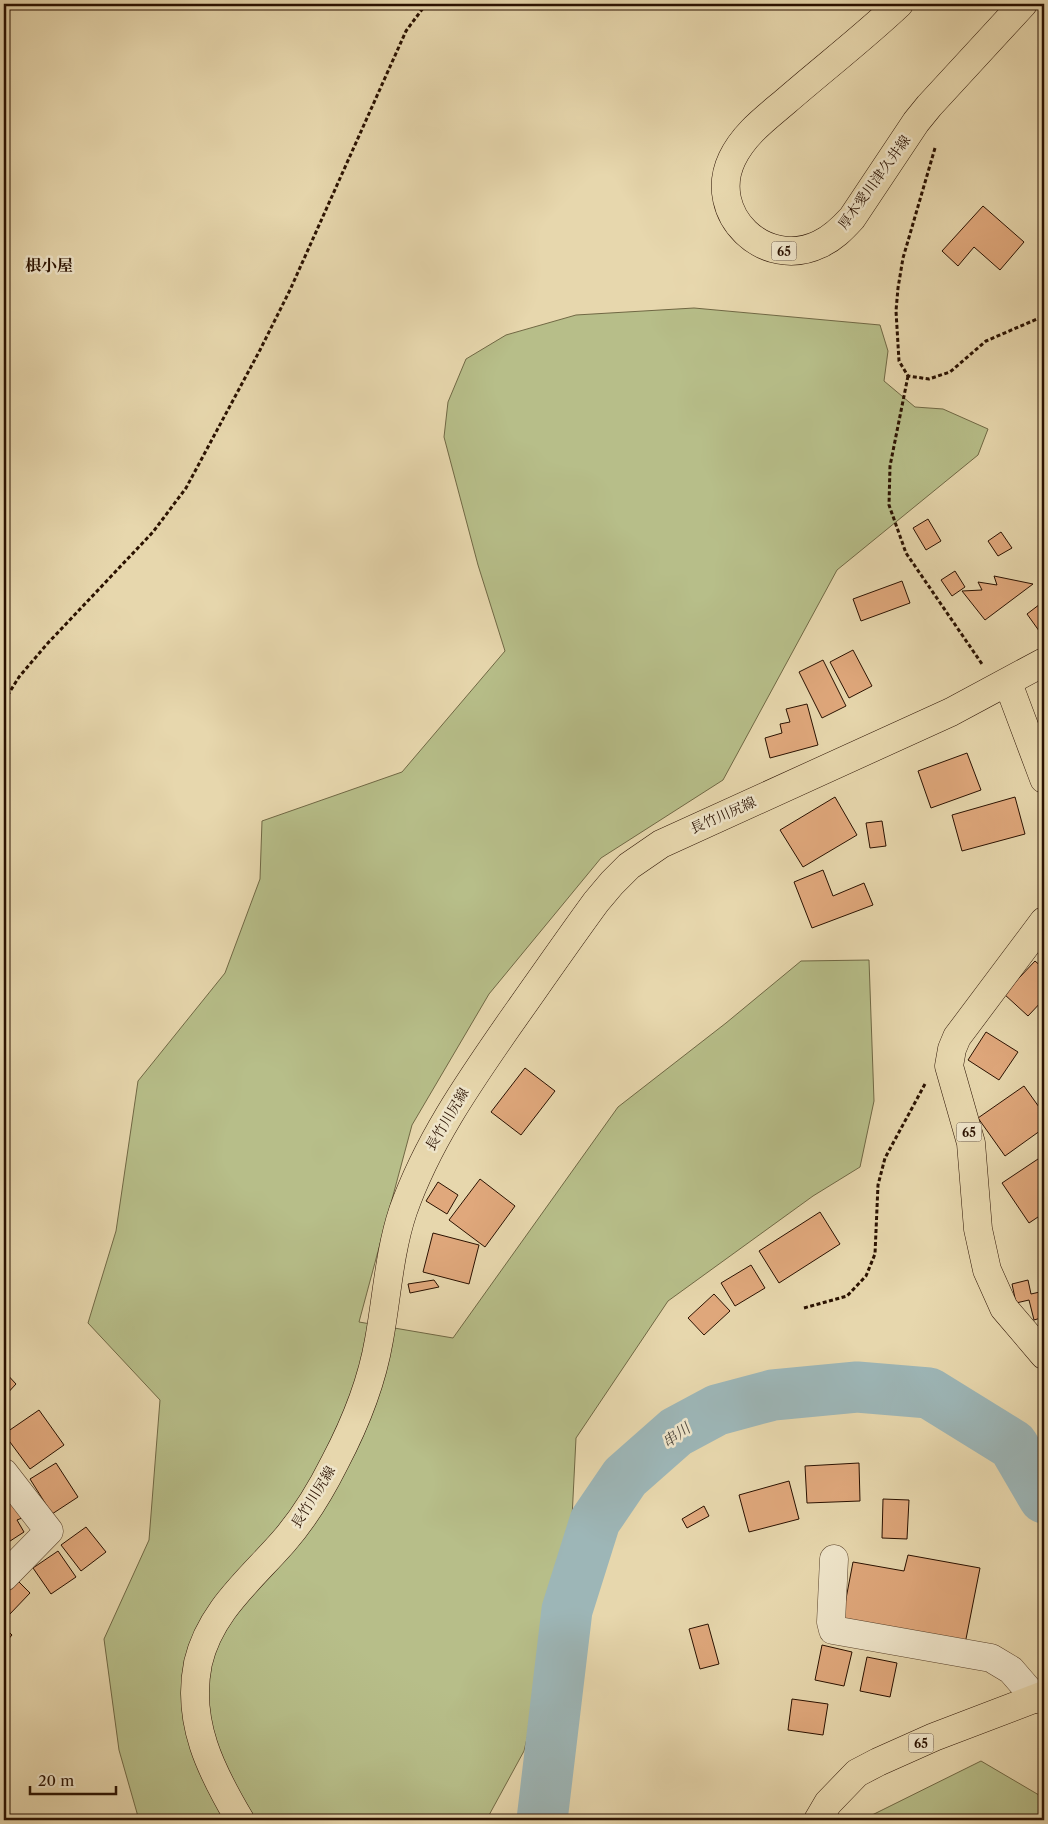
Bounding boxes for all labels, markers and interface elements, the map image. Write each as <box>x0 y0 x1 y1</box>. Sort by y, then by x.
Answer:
street label: 厚木愛川津久井線 <box>834 131 914 233</box>
road number: 65 <box>772 242 796 260</box>
district label: 根小屋 <box>25 255 73 275</box>
street label: 長竹川尻線 <box>687 793 759 837</box>
street label: 長竹川尻線 <box>421 1084 473 1154</box>
road number: 65 <box>956 1122 982 1142</box>
water label: 串川 <box>658 1417 695 1452</box>
street label: 長竹川尻線 <box>287 1463 339 1531</box>
road number: 65 <box>908 1734 934 1752</box>
scale bar <box>30 1764 116 1796</box>
text: 20 m <box>38 1771 74 1790</box>

